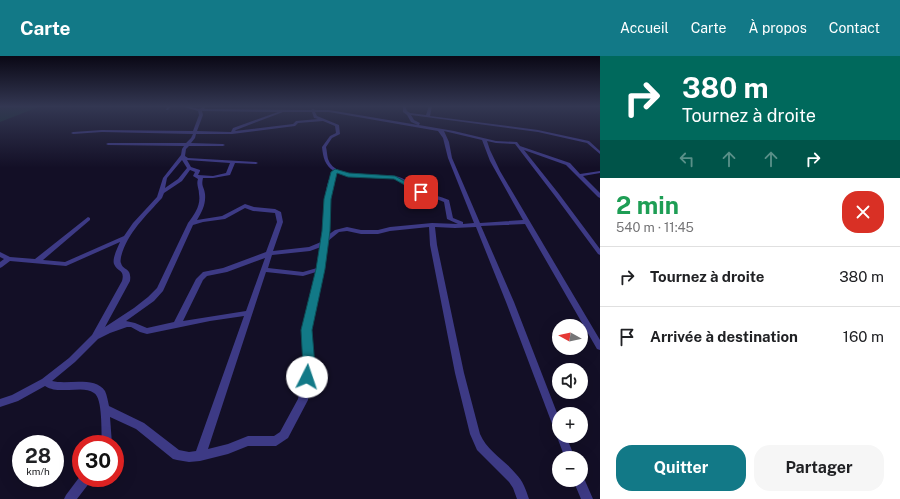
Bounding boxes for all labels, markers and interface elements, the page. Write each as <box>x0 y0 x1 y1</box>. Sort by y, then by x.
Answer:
text: Carte <box>20 17 70 39</box>
text: Accueil <box>620 20 669 36</box>
text: Carte <box>691 20 727 36</box>
text: À propos <box>749 20 807 36</box>
text: Contact <box>829 20 880 36</box>
text: 380 m <box>682 71 769 104</box>
icon: right <box>616 72 668 124</box>
text: Tournez à droite <box>682 105 816 126</box>
icon: left <box>676 148 698 170</box>
icon: ahead <box>718 148 740 170</box>
icon: ahead <box>760 148 782 170</box>
icon: right <box>802 148 824 170</box>
pin <box>404 175 438 209</box>
icon: arrive <box>410 181 432 203</box>
text: 2 min <box>616 191 679 219</box>
button: close <box>842 191 884 233</box>
text: 540 m · 11:45 <box>616 220 694 235</box>
icon: right <box>616 266 638 288</box>
text: Tournez à droite <box>650 268 764 285</box>
text: 380 m <box>839 268 884 285</box>
north arrow <box>552 319 588 355</box>
map controls <box>552 319 588 487</box>
icon: arrive <box>616 326 638 348</box>
text: Arrivée à destination <box>650 328 798 345</box>
text: 160 m <box>843 328 884 345</box>
position arrow <box>286 356 328 398</box>
button: sound <box>552 363 588 399</box>
button: + <box>552 407 588 443</box>
speed limit sign: 30 <box>72 435 124 487</box>
text: 28 <box>25 444 51 468</box>
button: Quitter <box>616 445 746 491</box>
button: Partager <box>754 445 884 491</box>
button: − <box>552 451 588 487</box>
text: km/h <box>26 465 50 477</box>

